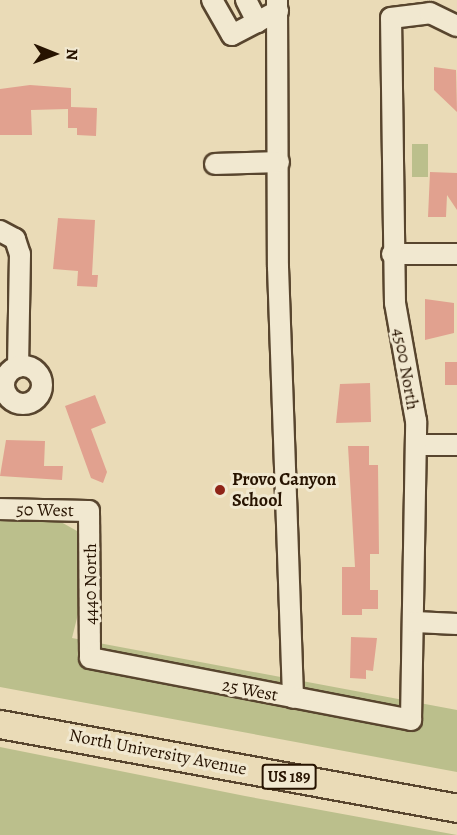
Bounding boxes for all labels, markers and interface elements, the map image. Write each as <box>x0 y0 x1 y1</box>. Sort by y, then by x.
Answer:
north arrow <box>24 24 84 84</box>
text: N <box>61 48 83 60</box>
street label: 4500 North <box>388 326 424 412</box>
place label: Provo Canyon School <box>232 469 336 512</box>
marker: Provo Canyon School <box>213 483 227 497</box>
street label: 50 West <box>16 499 74 521</box>
street label: 4440 North <box>79 543 101 625</box>
street label: 25 West <box>220 674 280 706</box>
street label: North University Avenue <box>67 724 249 780</box>
road number: US 189 <box>260 764 318 790</box>

